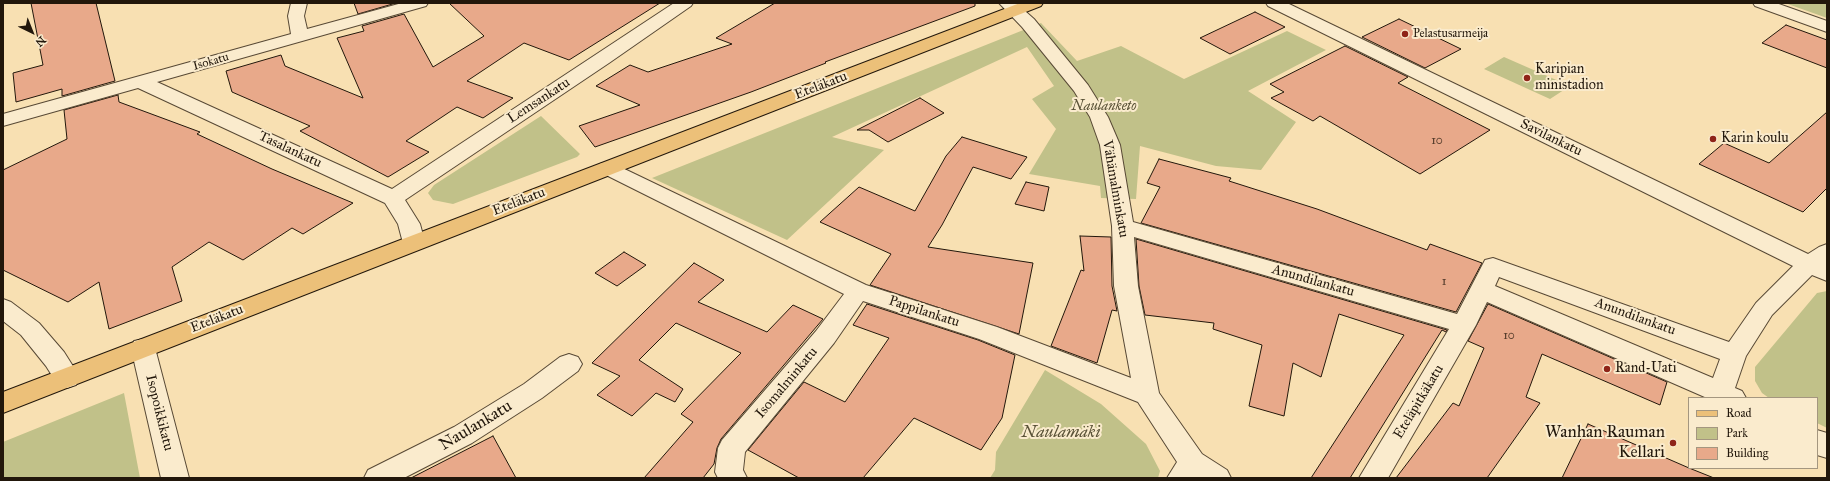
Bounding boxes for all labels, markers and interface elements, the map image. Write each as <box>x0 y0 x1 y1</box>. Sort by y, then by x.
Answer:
north arrow <box>12 12 52 52</box>
place label: Pelastusarmeija <box>1413 27 1488 41</box>
marker: Pelastusarmeija <box>1400 29 1410 39</box>
text: N <box>33 33 48 49</box>
street label: Isokatu <box>191 50 231 74</box>
place label: Karipian ministadion <box>1535 62 1604 94</box>
street label: Eteläkatu <box>792 68 850 104</box>
marker: Karipian ministadion <box>1522 73 1532 83</box>
street label: Lemsankatu <box>505 75 573 127</box>
park label: Naulanketo <box>1071 99 1137 115</box>
street label: Savilankatu <box>1517 116 1585 160</box>
street label: Tasalankatu <box>256 128 324 172</box>
place label: Karin koulu <box>1721 131 1789 147</box>
house number: 10 <box>1431 134 1443 148</box>
marker: Karin koulu <box>1708 134 1718 144</box>
street label: Vähämalminkatu <box>1098 139 1132 239</box>
street label: Eteläkatu <box>490 184 548 220</box>
street label: Anundilankatu <box>1270 261 1356 301</box>
house number: 1 <box>1442 275 1446 289</box>
street label: Pappilankatu <box>886 293 962 331</box>
street label: Anundilankatu <box>1592 295 1678 339</box>
street label: Eteläkatu <box>188 301 246 337</box>
house number: 10 <box>1503 329 1515 343</box>
street label: Isomalminkatu <box>752 344 822 422</box>
place label: Rand-Uati <box>1615 361 1677 377</box>
street label: Eteläpitkäkatu <box>1390 362 1448 442</box>
marker: Rand-Uati <box>1602 364 1612 374</box>
street label: Isopoikkikatu <box>141 373 177 453</box>
street label: Naulankatu <box>436 396 516 456</box>
legend <box>1688 397 1818 469</box>
text: Road <box>1726 406 1752 420</box>
park label: Naulamäki <box>1022 423 1100 443</box>
place label: Wanhan Rauman Kellari <box>1545 423 1665 463</box>
text: Park <box>1726 426 1748 440</box>
marker: Wanhan Rauman Kellari <box>1668 438 1678 448</box>
text: Building <box>1726 446 1768 460</box>

